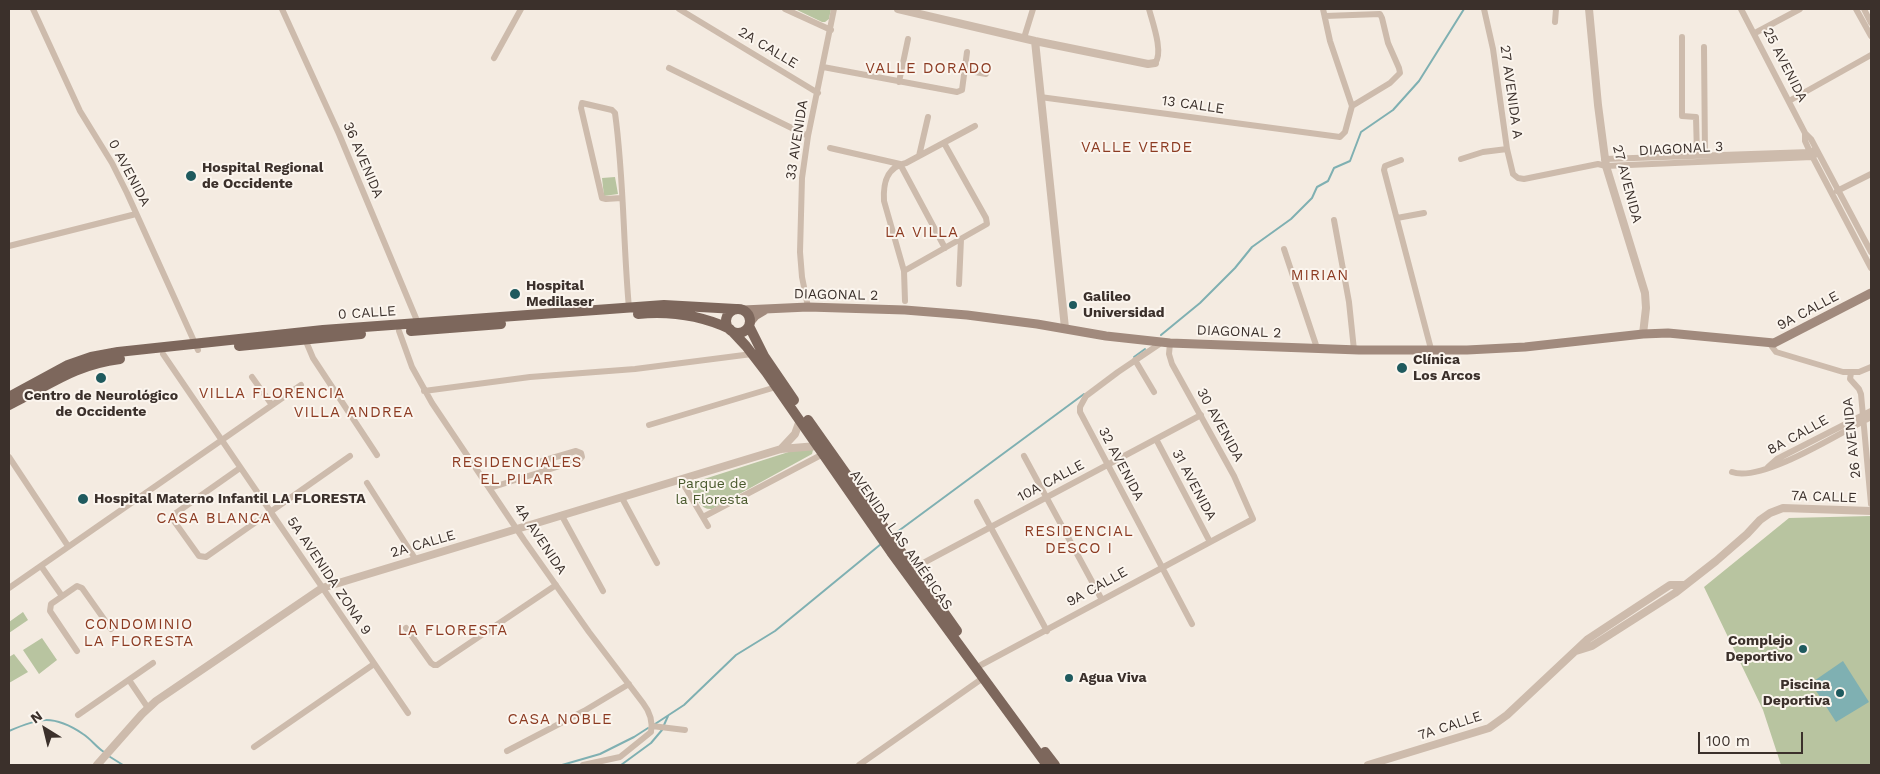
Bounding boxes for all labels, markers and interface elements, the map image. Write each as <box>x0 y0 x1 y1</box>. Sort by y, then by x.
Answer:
street label: 2A CALLE <box>735 24 801 72</box>
street label: 25 AVENIDA <box>1759 25 1811 105</box>
street label: 27 AVENIDA A <box>1496 44 1526 140</box>
district label: VALLE DORADO <box>864 60 994 78</box>
street label: 13 CALLE <box>1161 92 1225 118</box>
street label: 33 AVENIDA <box>782 99 812 181</box>
street label: 36 AVENIDA <box>339 119 387 201</box>
street label: 0 AVENIDA <box>104 137 154 209</box>
street label: DIAGONAL 3 <box>1638 138 1724 160</box>
district label: VALLE VERDE <box>1080 139 1194 157</box>
street label: 27 AVENIDA <box>1608 143 1646 225</box>
place label: Hospital Regional de Occidente <box>202 160 323 192</box>
marker: Hospital Regional de Occidente <box>184 169 198 183</box>
district label: LA VILLA <box>884 224 960 242</box>
district label: MIRIAN <box>1290 267 1350 285</box>
place label: Hospital Medilaser <box>526 278 594 310</box>
street label: DIAGONAL 2 <box>794 286 878 304</box>
marker: Hospital Medilaser <box>508 287 522 301</box>
street label: 9A CALLE <box>1774 288 1842 334</box>
place label: Galileo Universidad <box>1083 289 1165 322</box>
marker: Galileo Universidad <box>1067 299 1079 311</box>
street label: 0 CALLE <box>337 303 397 323</box>
street label: DIAGONAL 2 <box>1196 322 1282 342</box>
place label: Clínica Los Arcos <box>1413 352 1480 384</box>
marker: Clínica Los Arcos <box>1395 361 1409 375</box>
marker: Centro de Neurológico de Occidente <box>94 371 108 385</box>
district label: VILLA FLORENCIA <box>197 385 347 403</box>
street label: 30 AVENIDA <box>1193 385 1247 465</box>
place label: Centro de Neurológico de Occidente <box>24 388 178 421</box>
street label: 26 AVENIDA <box>1839 397 1865 479</box>
district label: VILLA ANDREA <box>292 404 416 422</box>
street label: 8A CALLE <box>1765 411 1831 459</box>
street label: 32 AVENIDA <box>1095 424 1147 504</box>
street label: 31 AVENIDA <box>1168 447 1220 523</box>
district label: RESIDENCIALES EL PILAR <box>450 454 584 489</box>
street label: 10A CALLE <box>1015 457 1087 505</box>
street label: AVENIDA LAS AMÉRICAS <box>846 467 956 613</box>
park label: Parque de la Floresta <box>676 476 748 508</box>
street label: 7A CALLE <box>1791 487 1857 507</box>
place label: Hospital Materno Infantil LA FLORESTA <box>94 491 366 507</box>
marker: Hospital Materno Infantil LA FLORESTA <box>76 492 90 506</box>
street label: 4A AVENIDA <box>510 500 570 578</box>
district label: CASA BLANCA <box>155 510 273 528</box>
street label: 5A AVENIDA ZONA 9 <box>283 514 375 638</box>
district label: RESIDENCIAL DESCO I <box>1023 523 1135 558</box>
street label: 2A CALLE <box>389 527 457 561</box>
street label: 9A CALLE <box>1064 563 1130 611</box>
district label: CONDOMINIO LA FLORESTA <box>82 616 196 651</box>
district label: LA FLORESTA <box>396 622 510 640</box>
place label: Complejo Deportivo <box>1726 633 1793 666</box>
marker: Complejo Deportivo <box>1797 643 1809 655</box>
place label: Agua Viva <box>1079 670 1147 686</box>
marker: Agua Viva <box>1063 672 1075 684</box>
place label: Piscina Deportiva <box>1763 677 1830 710</box>
marker: Piscina Deportiva <box>1834 687 1846 699</box>
north arrow <box>20 704 70 754</box>
text: N <box>27 707 45 726</box>
street label: 7A CALLE <box>1416 708 1484 744</box>
district label: CASA NOBLE <box>506 711 614 729</box>
scale bar <box>1700 722 1805 754</box>
text: 100 m <box>1706 732 1750 750</box>

